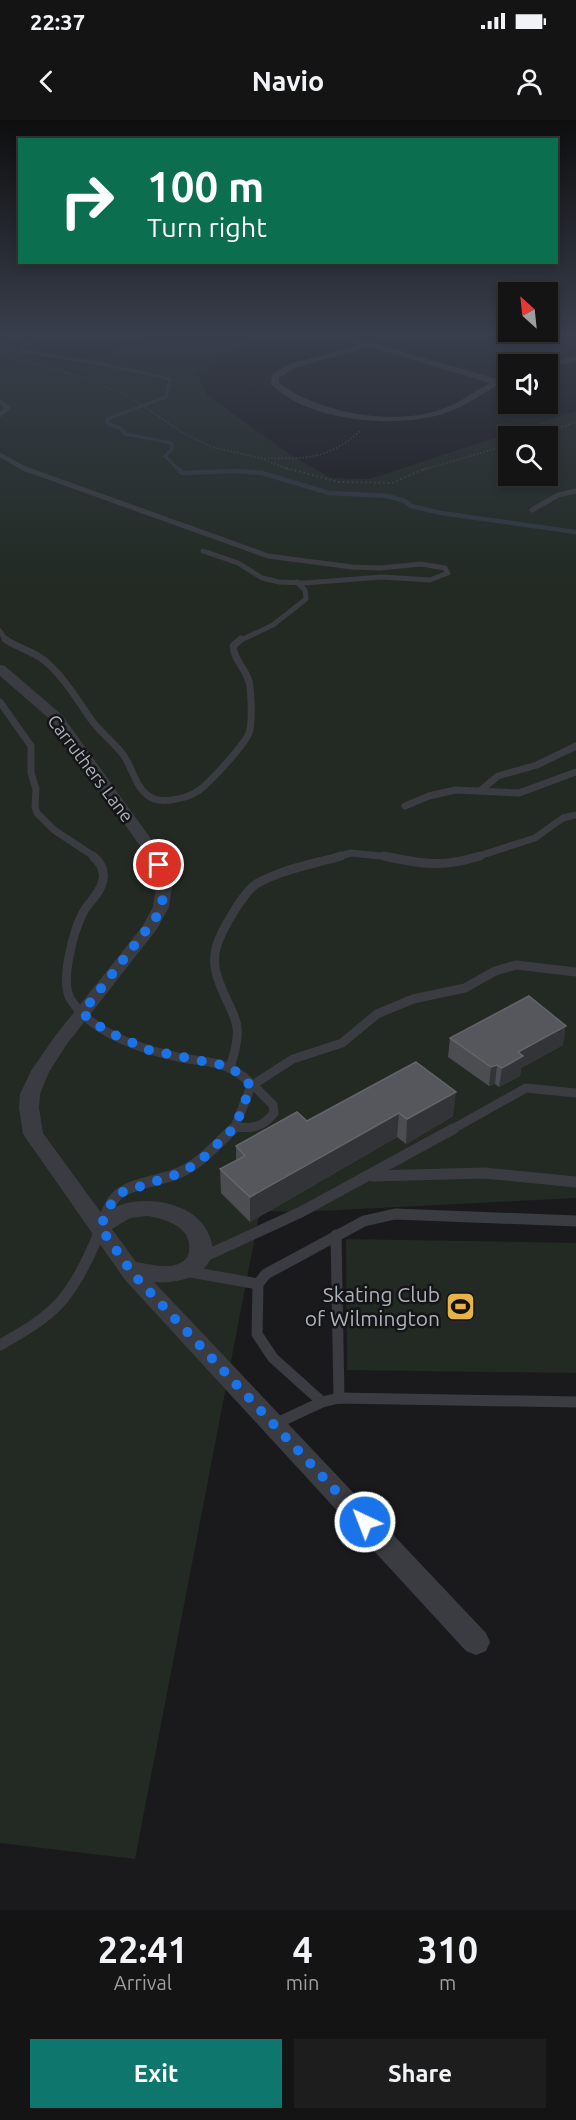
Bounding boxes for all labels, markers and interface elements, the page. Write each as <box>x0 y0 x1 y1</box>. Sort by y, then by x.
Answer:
text: 22:37 <box>30 9 85 34</box>
icon: back <box>30 65 63 98</box>
icon: person <box>513 65 546 98</box>
text: Navio <box>252 66 324 96</box>
icon: right <box>48 162 126 240</box>
text: 100 m <box>147 163 264 210</box>
text: Turn right <box>147 212 267 242</box>
north arrow <box>498 282 558 342</box>
map controls <box>498 282 558 486</box>
button: sound <box>498 354 558 414</box>
button: search <box>498 426 558 486</box>
street label: Carruthers Lane <box>44 711 138 825</box>
pin <box>133 839 184 890</box>
icon: arrive <box>142 848 175 881</box>
place label: Skating Club of Wilmington <box>305 1282 440 1330</box>
sports icon: Skating Club of Wilmington <box>445 1290 477 1322</box>
position arrow <box>333 1490 397 1554</box>
text: 22:41 <box>98 1929 188 1970</box>
text: 4 <box>292 1929 313 1970</box>
text: 310 <box>417 1929 478 1970</box>
text: Arrival <box>114 1971 172 1994</box>
text: min <box>286 1971 319 1994</box>
text: m <box>439 1971 456 1994</box>
button: Exit <box>30 2039 282 2108</box>
button: Share <box>294 2039 546 2108</box>

